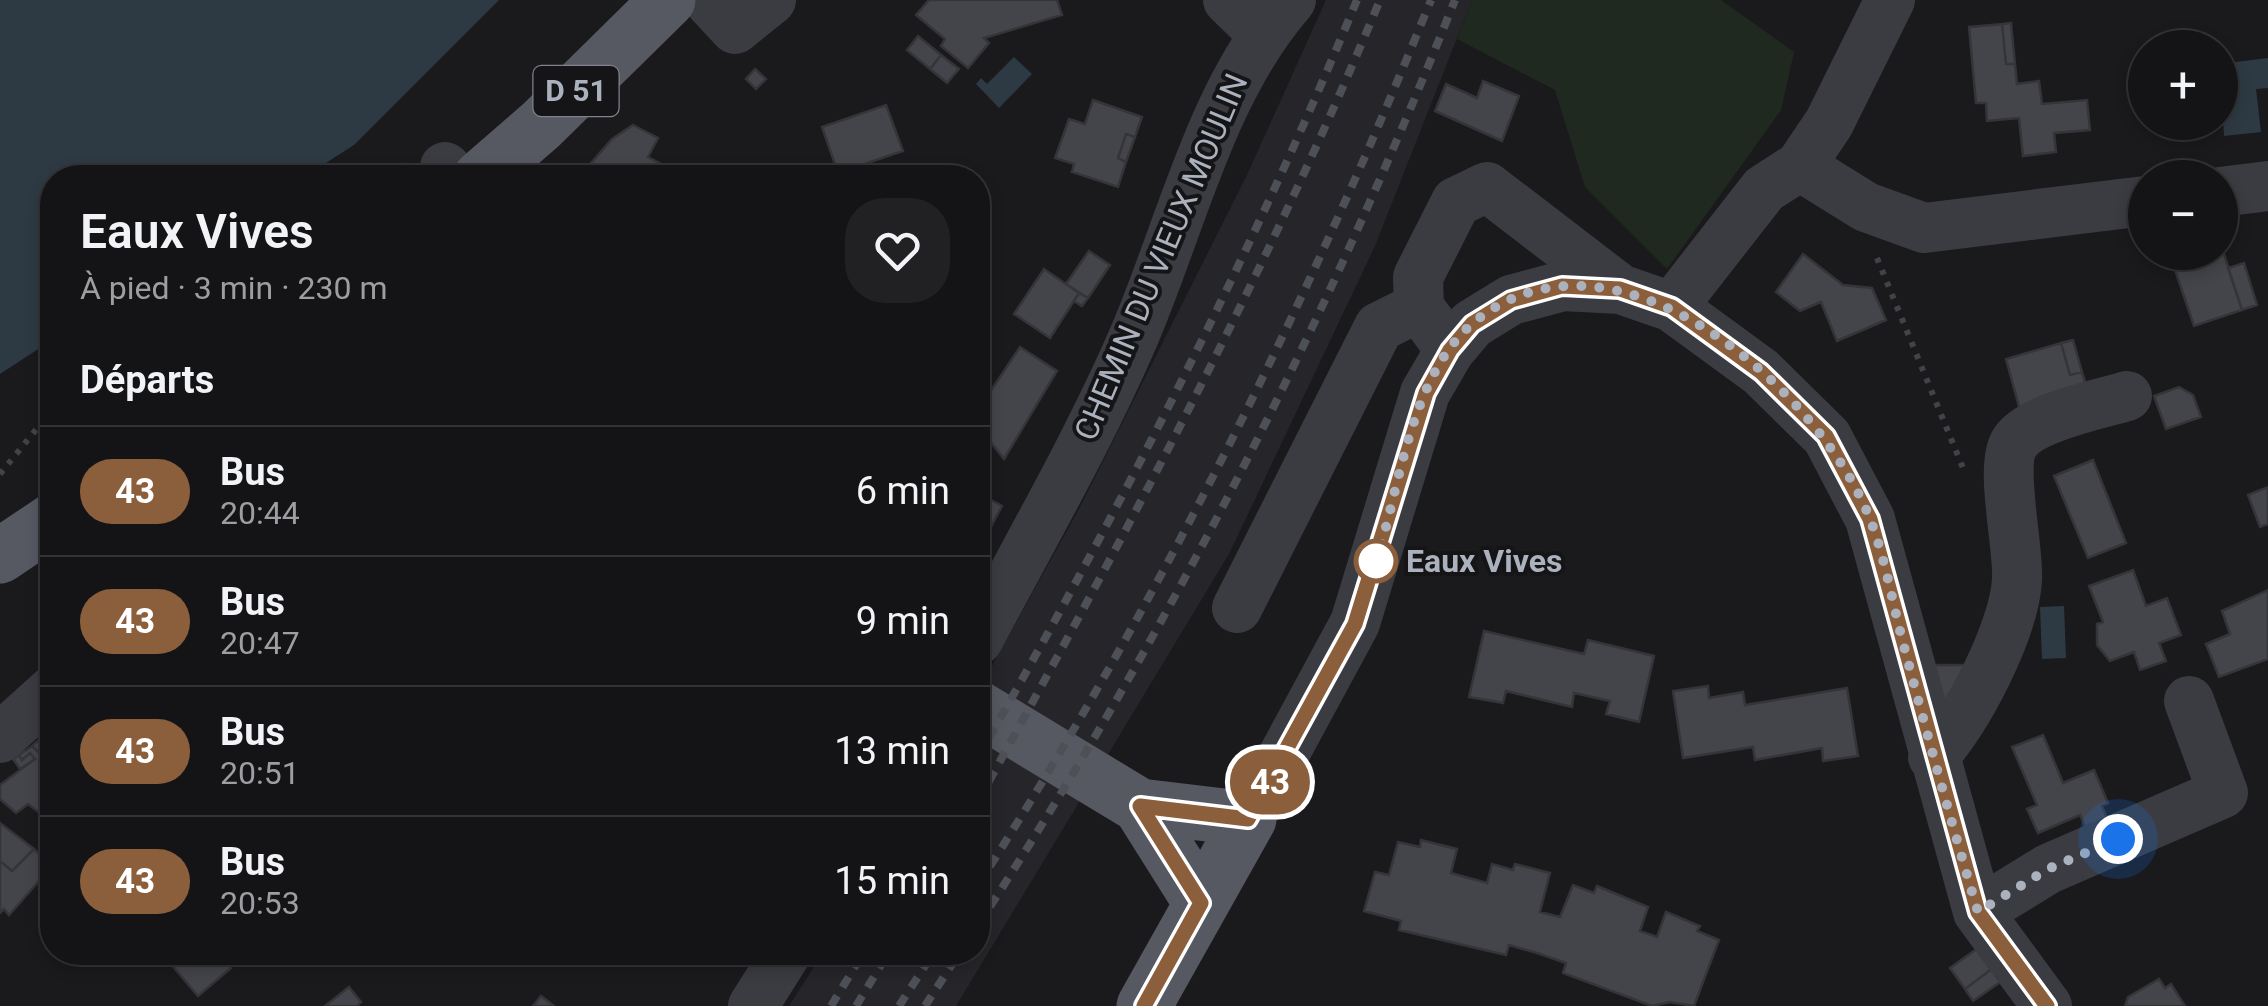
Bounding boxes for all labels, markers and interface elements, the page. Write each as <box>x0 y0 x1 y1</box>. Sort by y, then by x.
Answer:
map controls <box>2128 30 2238 270</box>
button: + <box>2128 30 2238 140</box>
road number: D 51 <box>534 66 618 116</box>
street label: CHEMIN DU VIEUX MOULIN <box>1066 68 1256 446</box>
button: − <box>2128 160 2238 270</box>
button: heart <box>845 198 950 303</box>
text: Eaux Vives <box>80 203 314 260</box>
text: À pied · 3 min · 230 m <box>80 269 387 307</box>
text: Départs <box>80 358 214 402</box>
text: Bus <box>220 450 285 494</box>
text: 6 min <box>856 469 950 513</box>
text: 43 <box>115 471 155 512</box>
text: 20:44 <box>220 494 300 532</box>
marker: Eaux Vives <box>1355 540 1397 582</box>
place label: Eaux Vives <box>1406 542 1562 580</box>
text: Bus <box>220 580 285 624</box>
text: 9 min <box>856 599 950 643</box>
text: 43 <box>115 601 155 642</box>
text: 20:47 <box>220 624 300 662</box>
text: Bus <box>220 710 285 754</box>
text: 13 min <box>834 729 950 773</box>
text: 43 <box>115 731 155 772</box>
line badge: 43 <box>1225 750 1315 814</box>
text: 20:51 <box>220 754 300 792</box>
text: 43 <box>1250 762 1290 803</box>
your location <box>2093 814 2143 864</box>
text: Bus <box>220 840 285 884</box>
text: 15 min <box>834 859 950 903</box>
text: 43 <box>115 861 155 902</box>
text: 20:53 <box>220 884 300 922</box>

